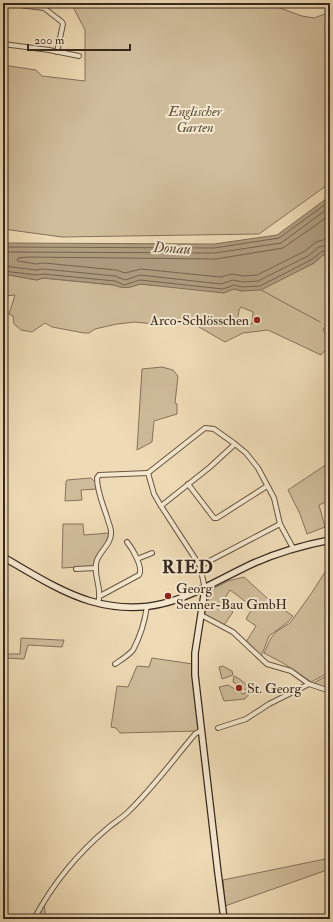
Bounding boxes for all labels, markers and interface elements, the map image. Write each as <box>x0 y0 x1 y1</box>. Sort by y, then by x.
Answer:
scale bar <box>28 26 130 52</box>
text: 200 m <box>34 33 65 48</box>
park label: Englischer Garten <box>167 103 223 136</box>
water label: Donau <box>152 238 191 259</box>
place label: Arco-Schlösschen <box>149 312 249 329</box>
marker: Arco-Schlösschen <box>252 315 262 325</box>
district label: RIED <box>162 556 214 579</box>
place label: Georg Senner-Bau GmbH <box>176 580 287 613</box>
marker: Georg Senner-Bau GmbH <box>163 591 173 601</box>
place label: St. Georg <box>247 680 303 697</box>
marker: St. Georg <box>234 683 244 693</box>

